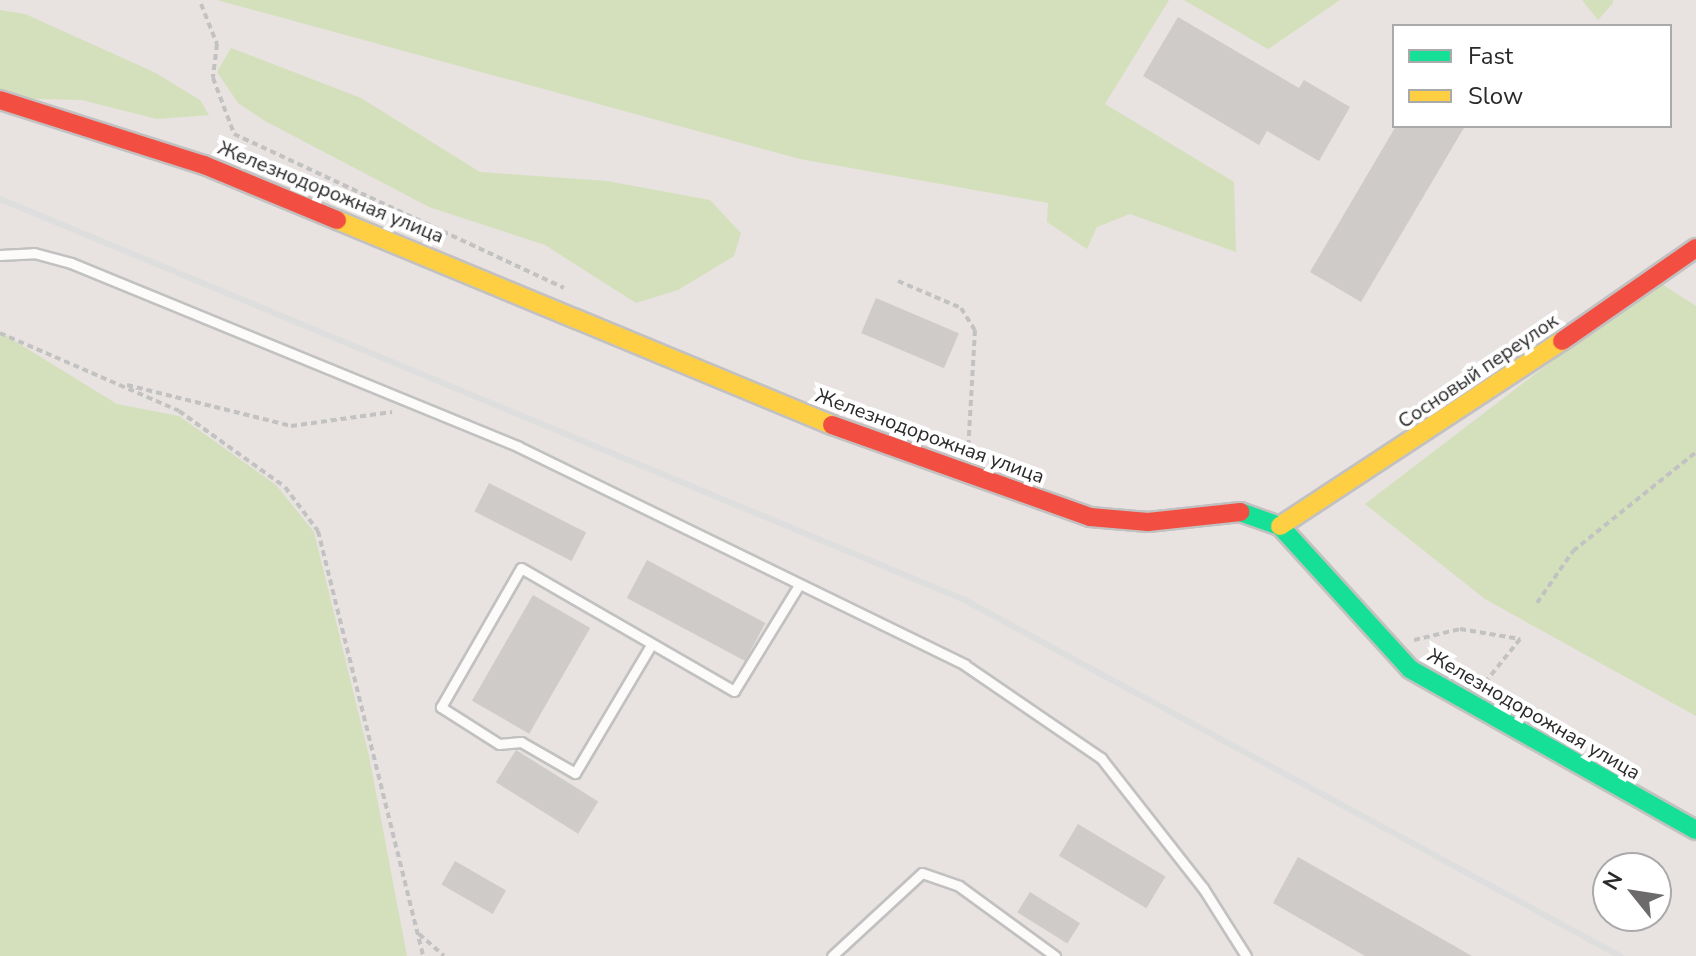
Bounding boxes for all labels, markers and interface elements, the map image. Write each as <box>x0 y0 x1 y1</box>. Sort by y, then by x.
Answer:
legend <box>1392 24 1672 128</box>
text: Fast <box>1468 40 1513 72</box>
text: Slow <box>1468 80 1523 112</box>
street label: Железнодорожная улица <box>214 136 448 248</box>
street label: Сосновый переулок <box>1393 309 1563 433</box>
street label: Железнодорожная улица <box>812 383 1048 489</box>
street label: Железнодорожная улица <box>1423 643 1645 785</box>
north arrow <box>1592 852 1672 932</box>
text: N <box>1596 866 1630 896</box>

